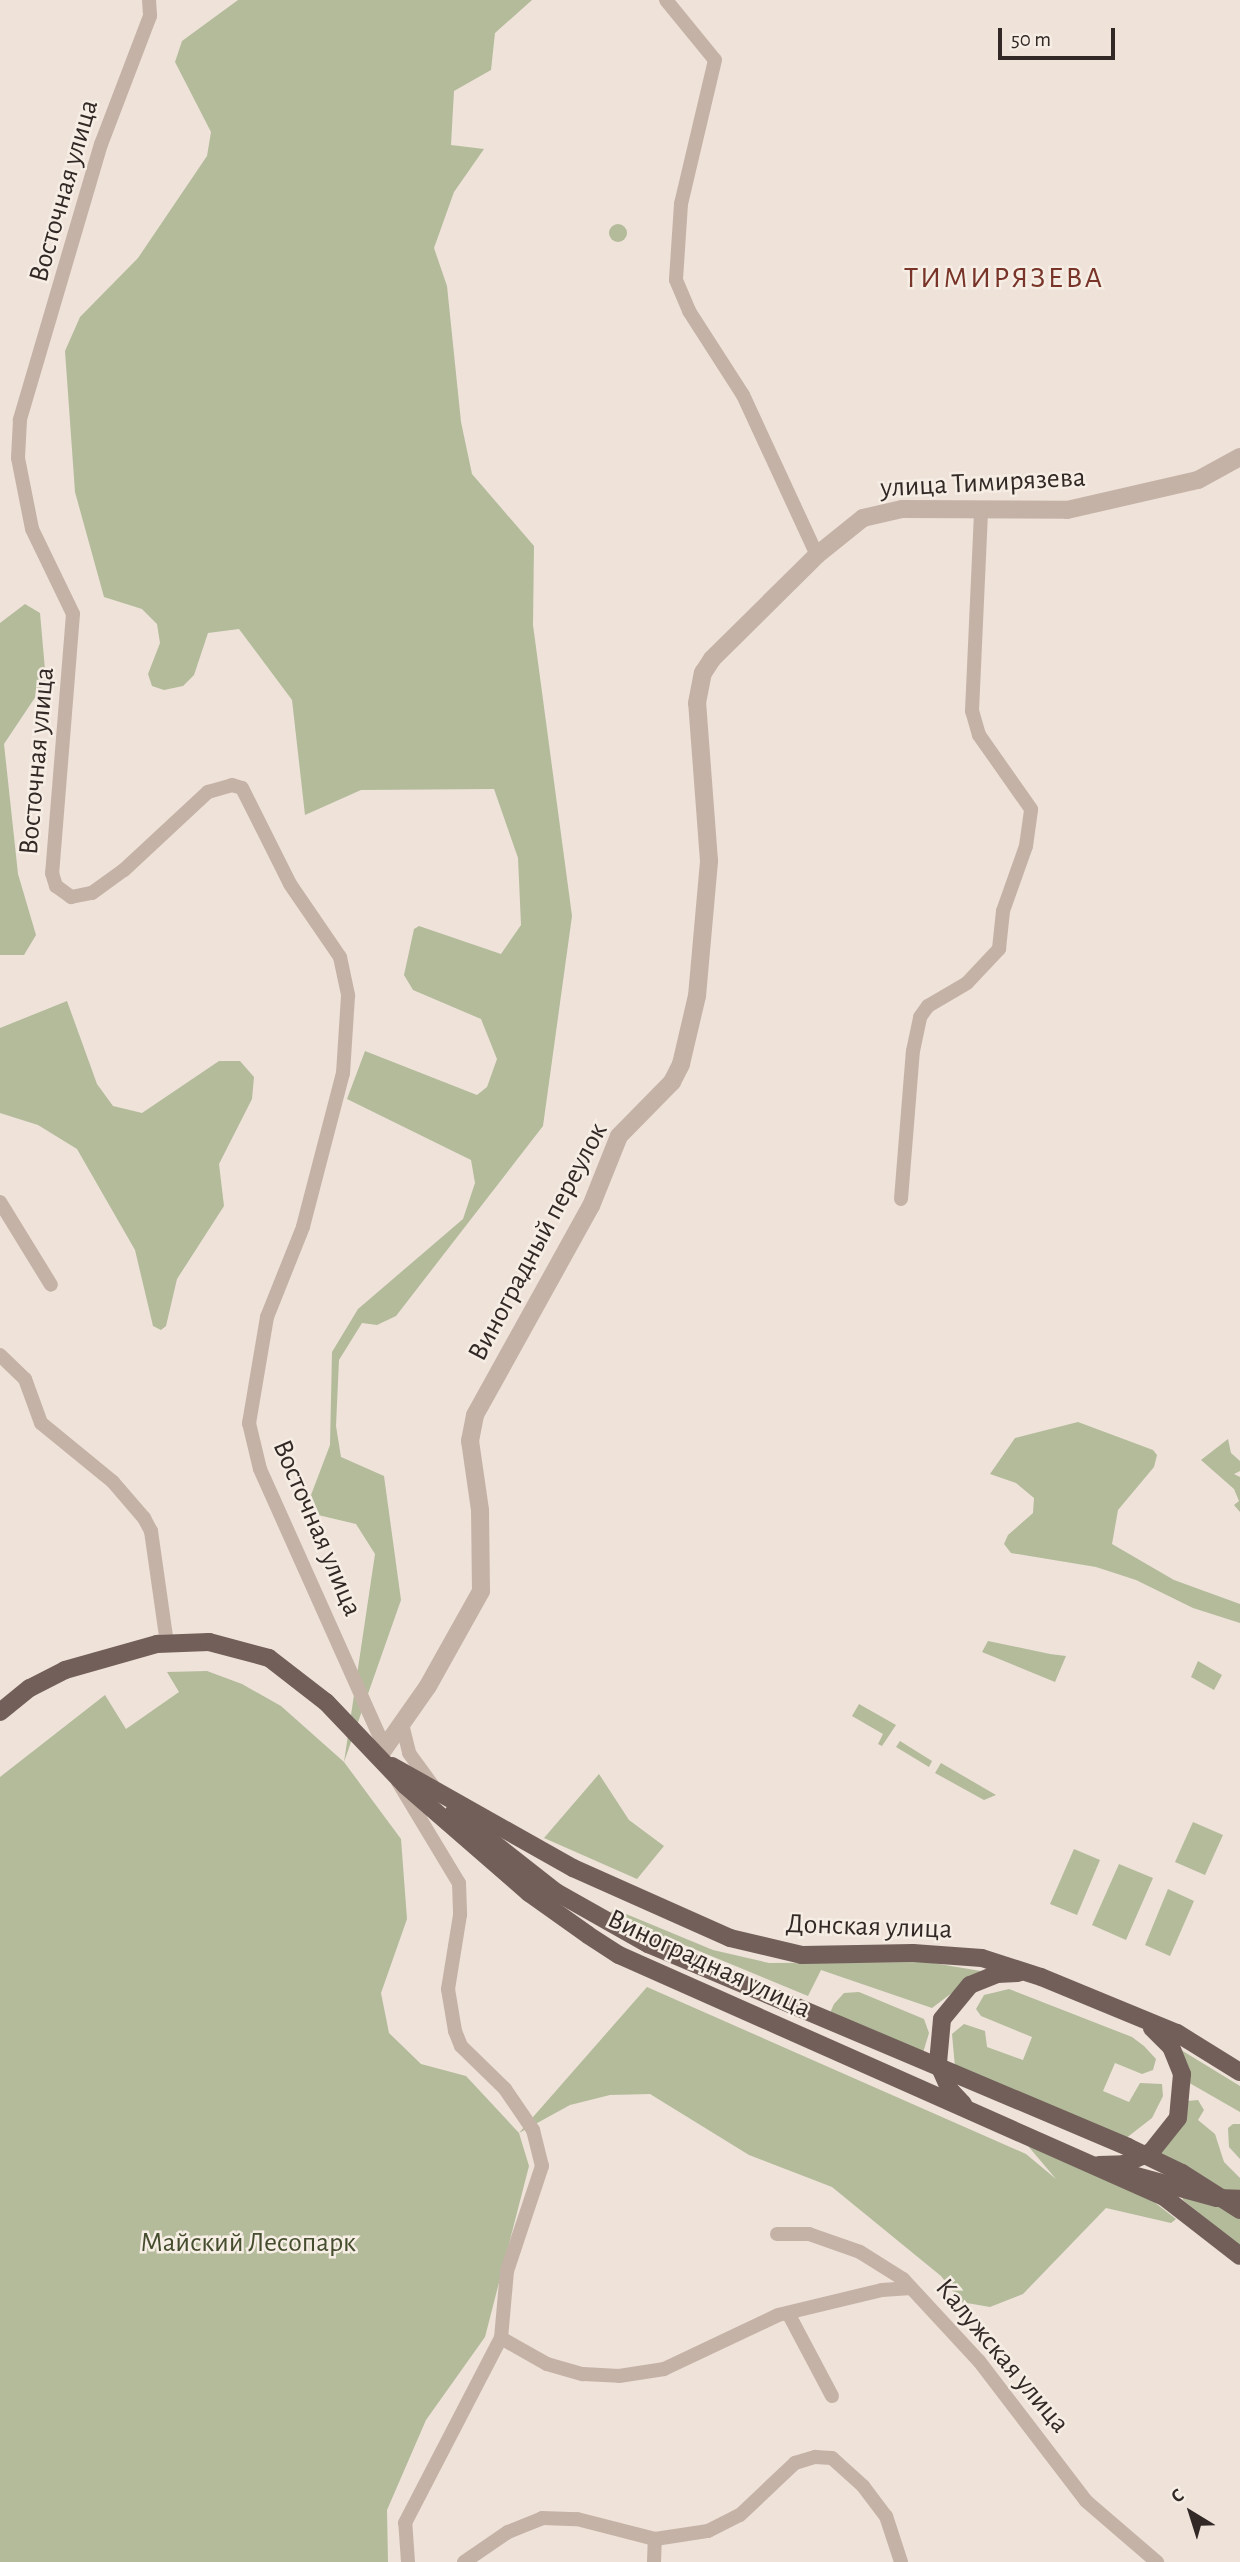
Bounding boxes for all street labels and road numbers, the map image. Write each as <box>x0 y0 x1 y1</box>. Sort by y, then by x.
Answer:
street label: Восточная улица <box>22 96 106 286</box>
street label: улица Тимирязева <box>880 461 1086 505</box>
street label: Восточная улица <box>12 666 62 856</box>
street label: Виноградный переулок <box>461 1117 615 1367</box>
street label: Восточная улица <box>265 1435 369 1621</box>
street label: Виноградная улица <box>602 1902 816 2026</box>
street label: Донская улица <box>785 1907 953 1947</box>
street label: Калужская улица <box>928 2272 1076 2440</box>

